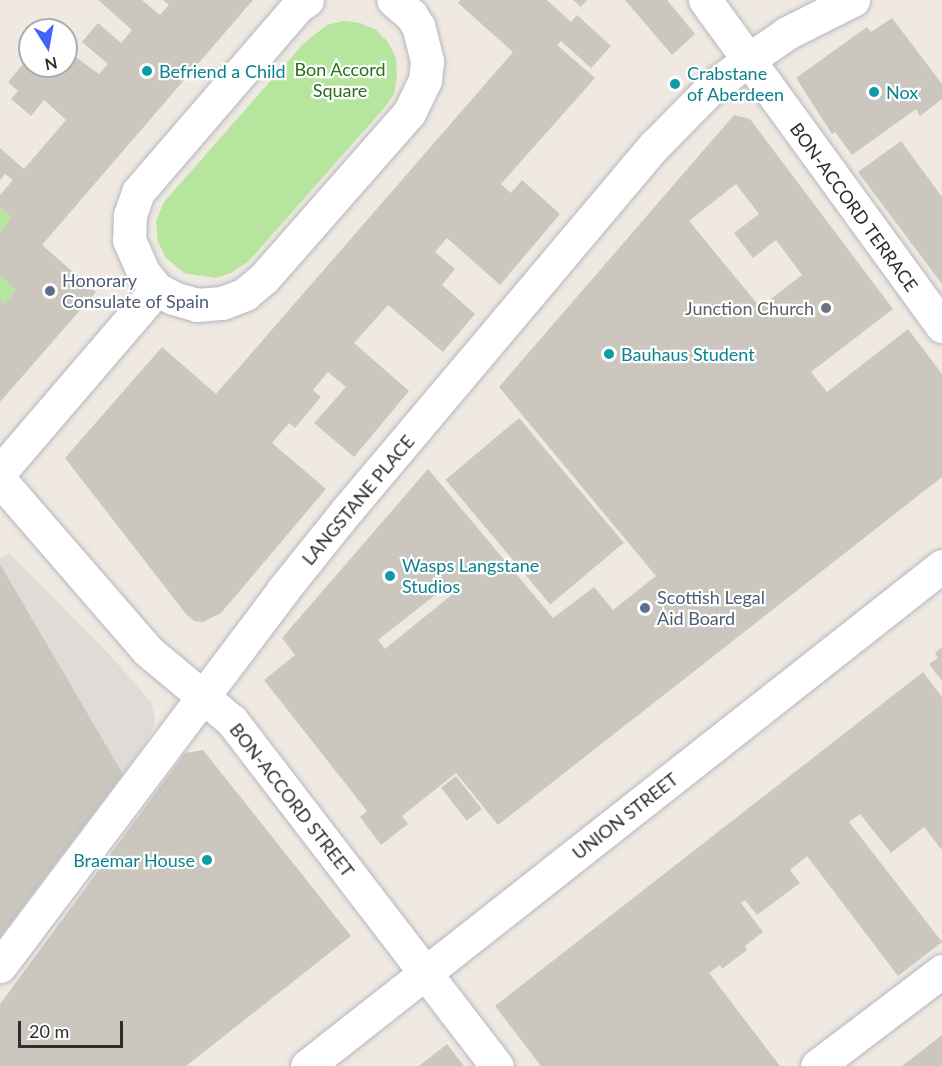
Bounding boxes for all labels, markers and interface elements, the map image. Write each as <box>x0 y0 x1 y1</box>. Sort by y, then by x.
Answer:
north arrow <box>18 18 78 78</box>
text: N <box>43 54 59 75</box>
park label: Bon Accord Square <box>294 59 386 101</box>
place label: Befriend a Child <box>159 60 286 82</box>
place label: Crabstane of Aberdeen <box>687 63 785 106</box>
marker: Befriend a Child <box>140 64 154 78</box>
marker: Crabstane of Aberdeen <box>668 77 682 91</box>
place label: Nox <box>886 81 918 103</box>
marker: Nox <box>867 85 881 99</box>
street label: BON-ACCORD TERRACE <box>785 118 923 296</box>
place label: Honorary Consulate of Spain <box>62 270 209 312</box>
marker: Honorary Consulate of Spain <box>43 284 57 298</box>
place label: Junction Church <box>685 297 814 319</box>
marker: Junction Church <box>819 301 833 315</box>
place label: Bauhaus Student <box>621 343 755 365</box>
marker: Bauhaus Student <box>602 347 616 361</box>
street label: LANGSTANE PLACE <box>297 431 419 569</box>
place label: Wasps Langstane Studios <box>402 555 539 598</box>
marker: Wasps Langstane Studios <box>383 569 397 583</box>
place label: Scottish Legal Aid Board <box>657 587 765 630</box>
marker: Scottish Legal Aid Board <box>638 601 652 615</box>
street label: BON-ACCORD STREET <box>225 719 359 881</box>
street label: UNION STREET <box>568 768 682 864</box>
place label: Braemar House <box>73 849 195 871</box>
marker: Braemar House <box>200 853 214 867</box>
scale bar <box>21 1009 126 1047</box>
text: 20 m <box>29 1020 69 1042</box>

